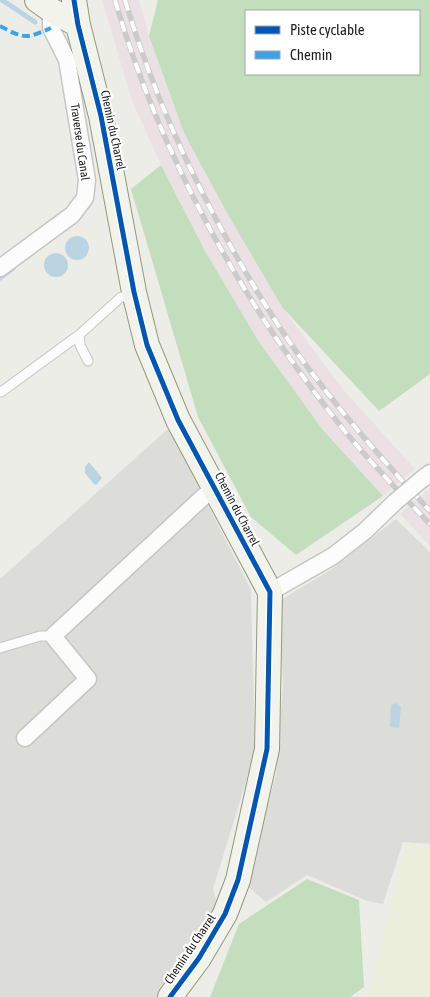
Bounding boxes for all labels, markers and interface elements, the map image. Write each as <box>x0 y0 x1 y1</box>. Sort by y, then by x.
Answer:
legend <box>245 10 420 75</box>
text: Piste cyclable <box>290 21 365 38</box>
text: Chemin <box>290 46 332 63</box>
street label: Chemin du Charrel <box>98 89 128 172</box>
street label: Traverse du Canal <box>68 103 92 182</box>
street label: Chemin du Charrel <box>212 470 263 549</box>
street label: Chemin du Charrel <box>162 911 219 987</box>

